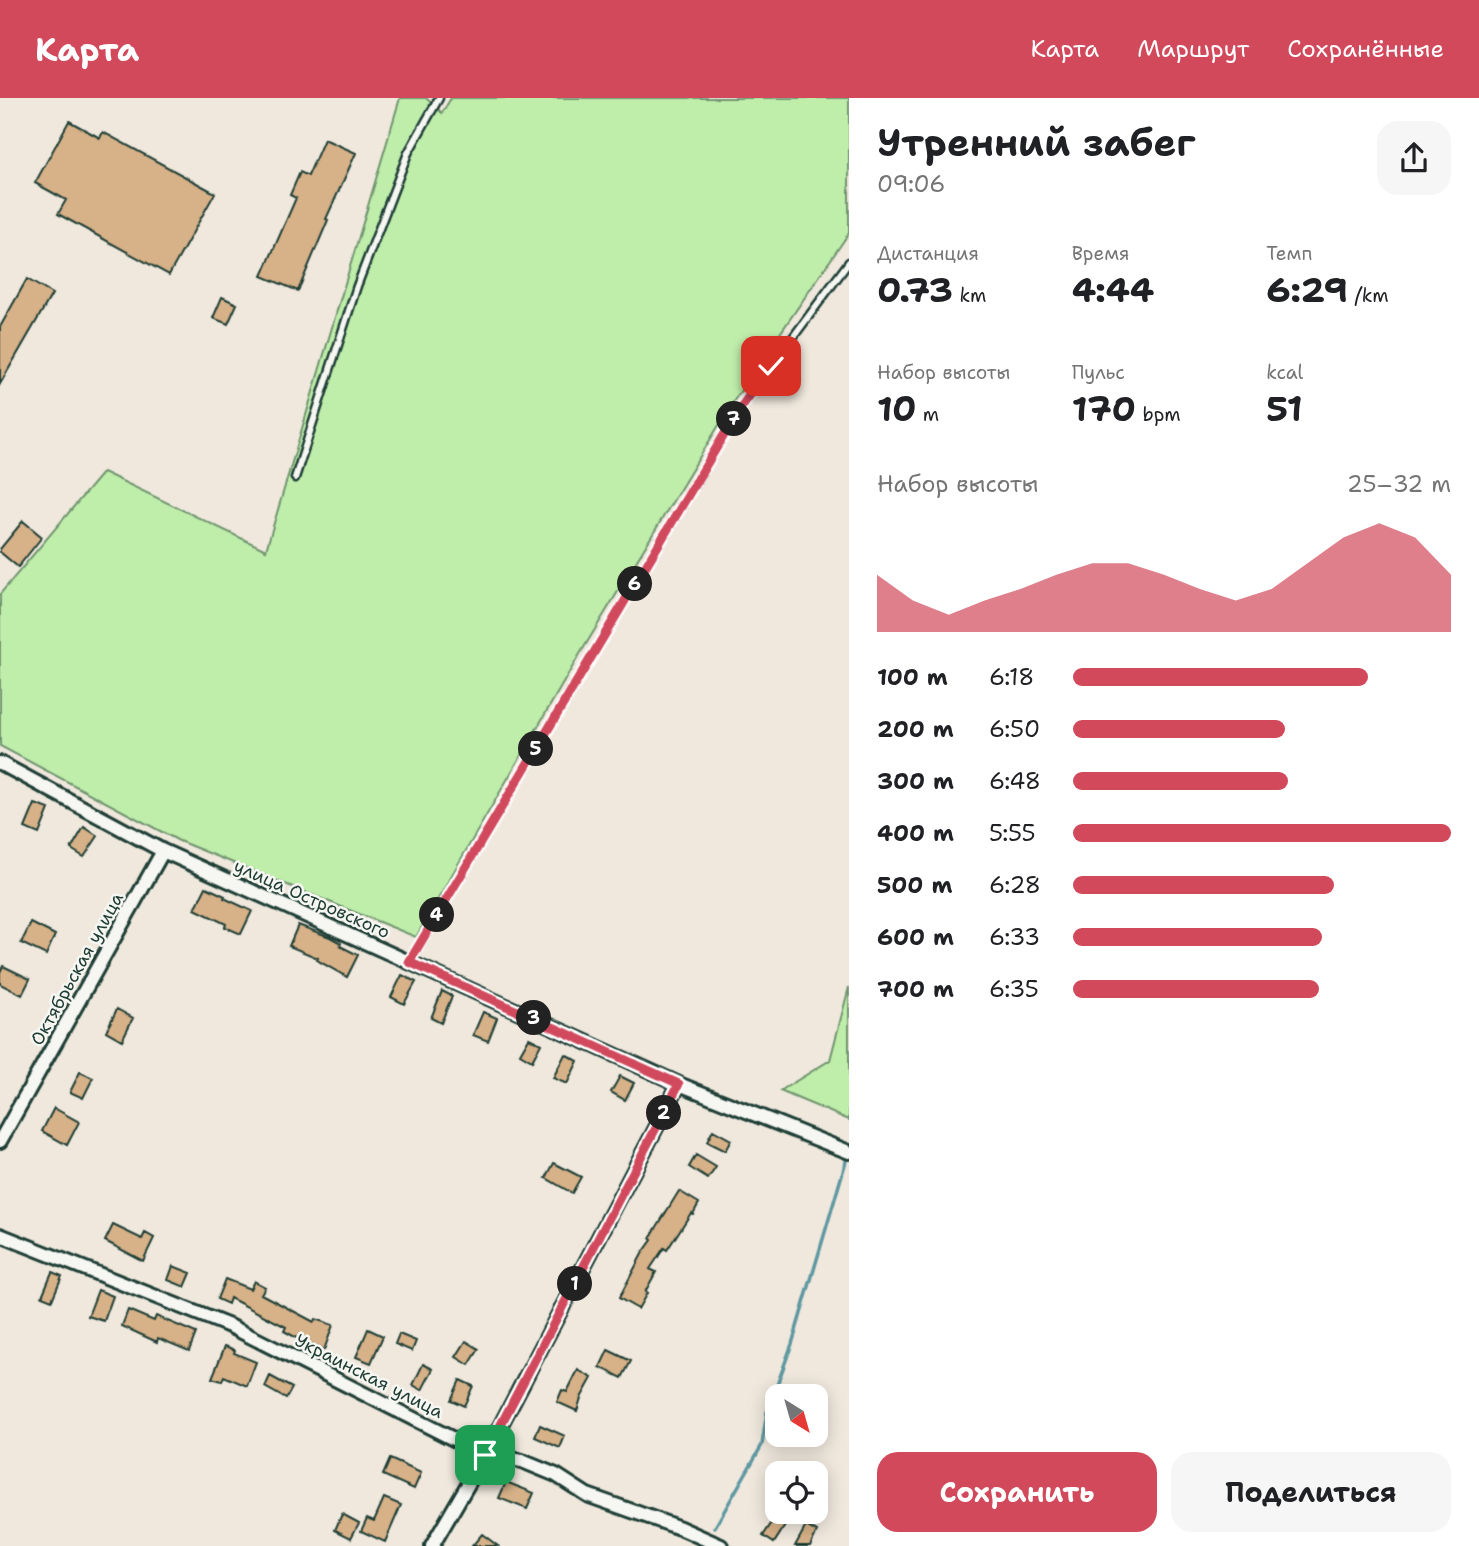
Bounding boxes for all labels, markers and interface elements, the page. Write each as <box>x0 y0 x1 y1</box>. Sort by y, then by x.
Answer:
text: Карта <box>35 27 139 72</box>
text: Карта <box>1031 33 1099 65</box>
text: Маршрут <box>1137 33 1249 65</box>
text: Сохранённые <box>1287 33 1444 65</box>
text: Утренний забег <box>877 117 1195 168</box>
button: share <box>1377 121 1451 195</box>
text: 09:06 <box>877 169 945 199</box>
text: Дистанция <box>877 241 979 266</box>
text: Время <box>1072 241 1130 266</box>
text: Темп <box>1266 241 1312 266</box>
text: 0.73 <box>877 266 953 313</box>
text: 4:44 <box>1072 266 1154 313</box>
text: 6:29 <box>1266 266 1348 313</box>
text: km <box>953 283 987 308</box>
text: /km <box>1348 283 1389 308</box>
pin <box>741 336 801 396</box>
icon: check <box>752 347 790 385</box>
text: Набор высоты <box>877 360 1010 385</box>
text: Пульс <box>1072 360 1125 385</box>
text: kcal <box>1266 360 1303 385</box>
text: 10 <box>877 385 916 432</box>
text: 170 <box>1072 385 1136 432</box>
text: 51 <box>1266 385 1303 432</box>
pin: 7 <box>716 402 752 436</box>
text: m <box>916 402 939 427</box>
text: bpm <box>1136 402 1181 427</box>
text: 7 <box>727 406 740 431</box>
text: Набор высоты <box>877 469 1038 499</box>
text: 25–32 m <box>1347 469 1451 499</box>
pin: 6 <box>618 566 652 602</box>
text: 6 <box>628 571 641 596</box>
text: 100 m <box>877 662 948 692</box>
text: 6:18 <box>989 662 1034 692</box>
text: 200 m <box>877 714 954 744</box>
text: 6:50 <box>989 714 1040 744</box>
pin: 5 <box>518 732 554 766</box>
text: 5 <box>530 736 541 761</box>
text: 300 m <box>877 766 954 796</box>
text: 6:48 <box>989 766 1041 796</box>
text: 400 m <box>877 818 954 848</box>
text: 5:55 <box>989 818 1035 848</box>
street label: улица Островского <box>230 854 394 944</box>
text: 500 m <box>877 870 952 900</box>
text: 6:28 <box>989 870 1041 900</box>
street label: Октябрьская улица <box>25 888 129 1050</box>
pin: 4 <box>420 898 454 932</box>
text: 4 <box>430 902 443 927</box>
text: 600 m <box>877 922 954 952</box>
text: 6:33 <box>989 922 1040 952</box>
text: 700 m <box>877 974 954 1004</box>
text: 6:35 <box>989 974 1039 1004</box>
pin: 3 <box>516 1000 552 1035</box>
text: 3 <box>527 1005 540 1030</box>
pin: 2 <box>646 1096 682 1130</box>
text: 2 <box>657 1100 670 1125</box>
pin: 1 <box>558 1266 592 1302</box>
text: 1 <box>570 1271 579 1296</box>
street label: Украинская улица <box>291 1328 447 1424</box>
north arrow <box>765 1384 828 1447</box>
map controls <box>765 1384 828 1524</box>
pin <box>455 1425 515 1485</box>
icon: arrive <box>466 1436 504 1474</box>
button: Сохранить <box>877 1452 1157 1532</box>
button: Поделиться <box>1171 1452 1451 1532</box>
button: locate <box>765 1461 828 1524</box>

